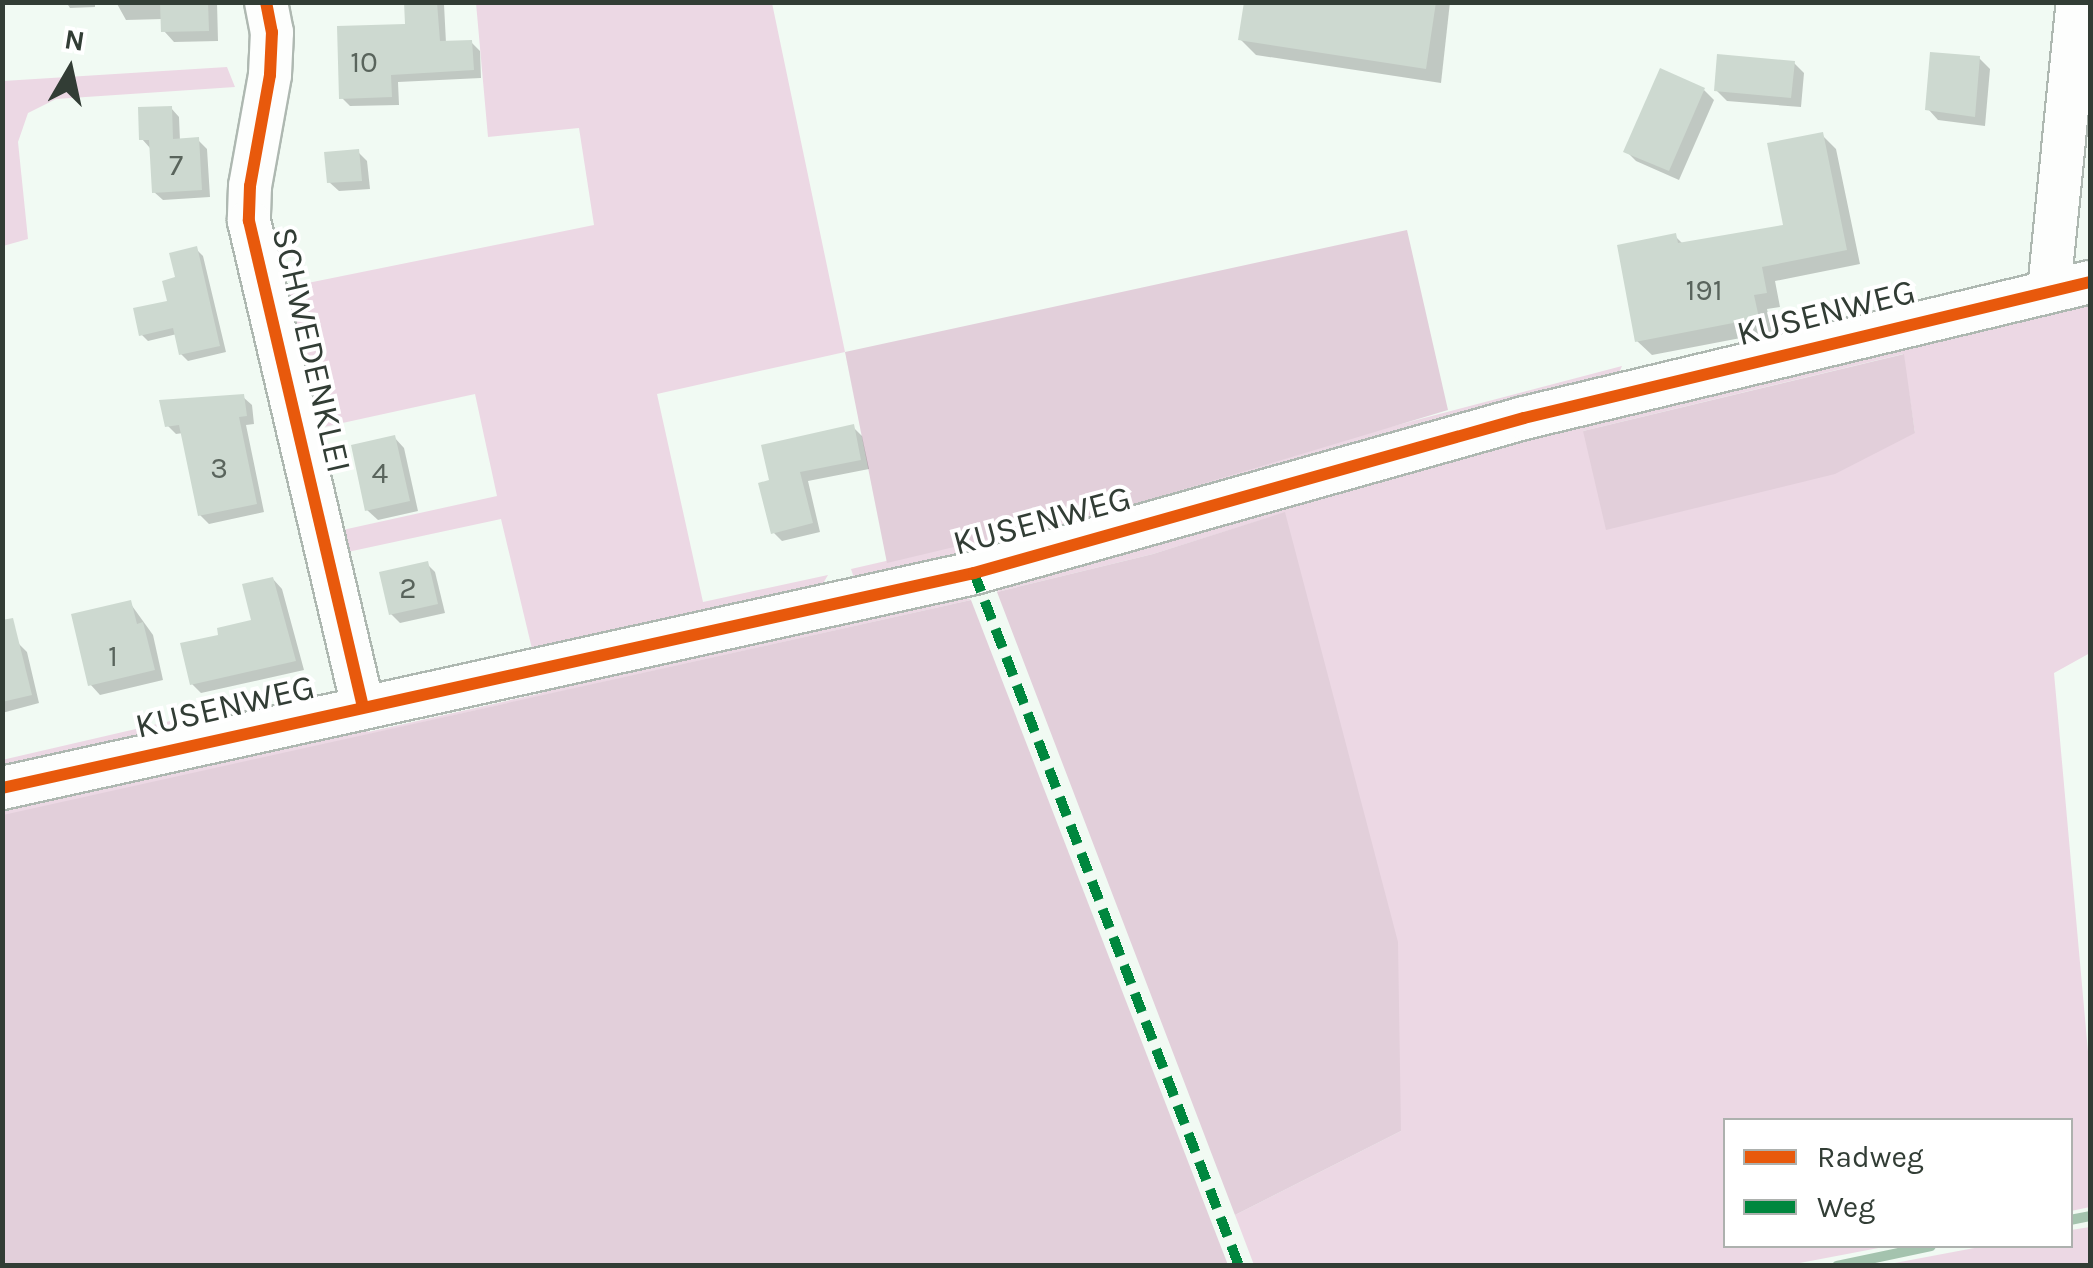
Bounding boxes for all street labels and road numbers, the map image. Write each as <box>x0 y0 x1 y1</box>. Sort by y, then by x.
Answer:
street label: SCHWEDENKLEI <box>262 223 360 477</box>
street label: KUSENWEG <box>1732 271 1920 355</box>
street label: KUSENWEG <box>948 477 1136 565</box>
street label: KUSENWEG <box>131 666 319 748</box>

